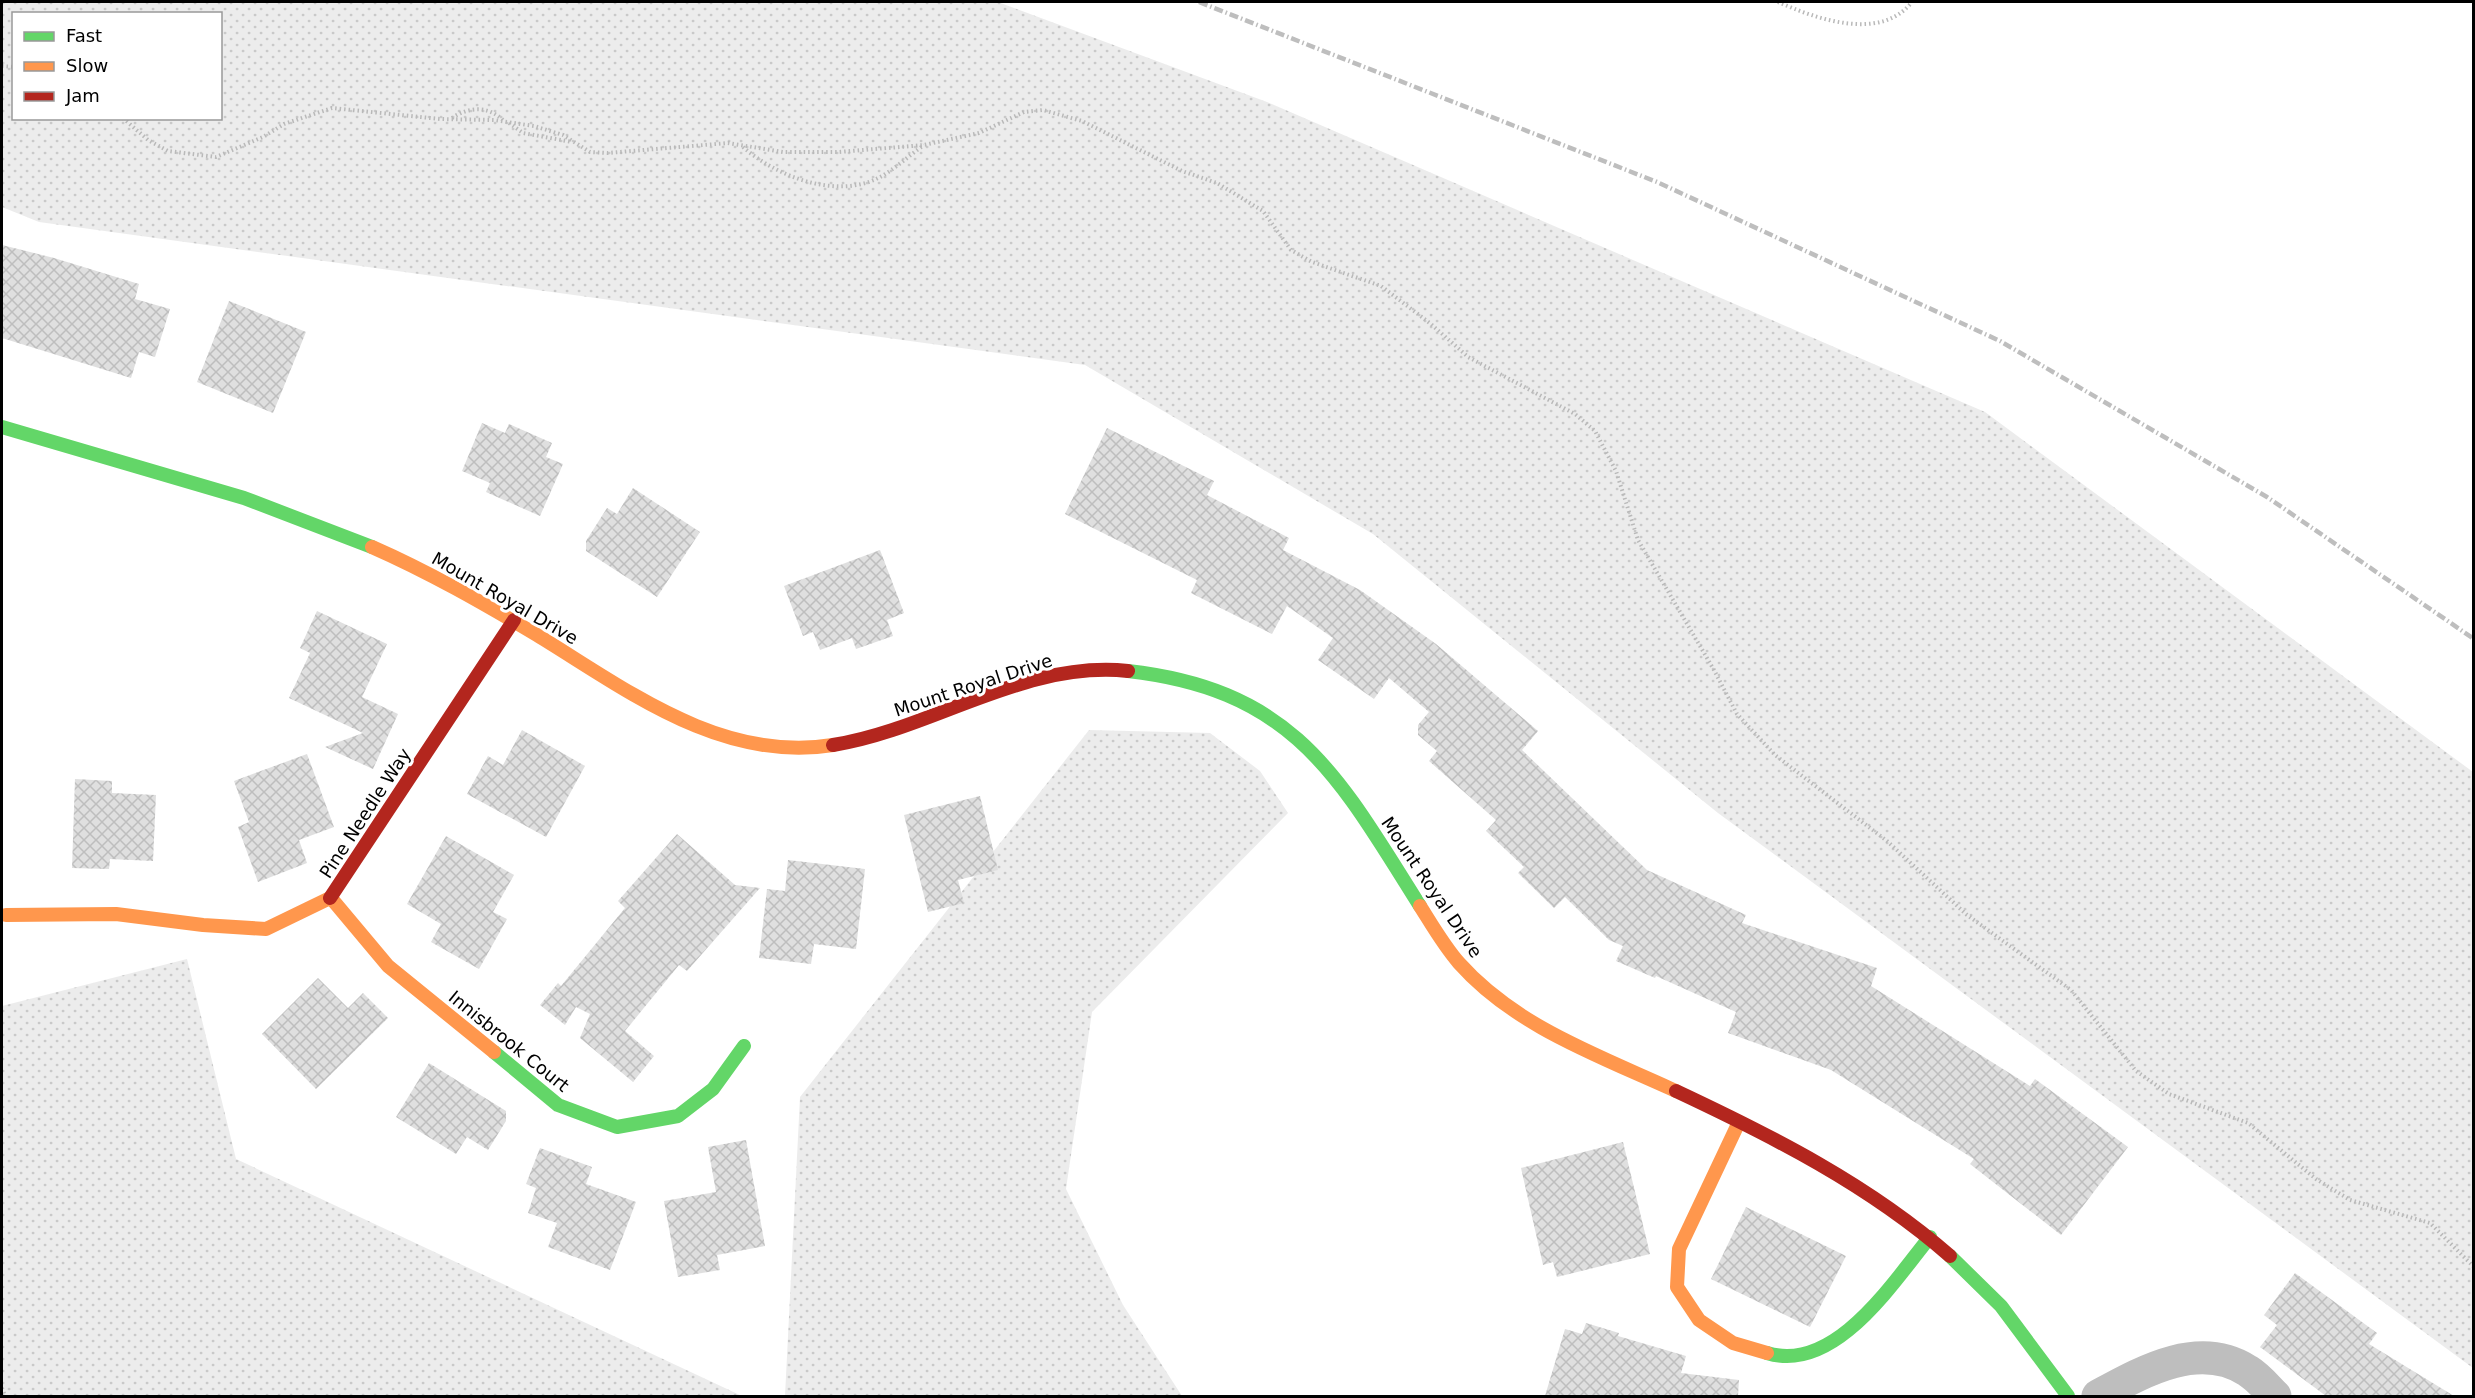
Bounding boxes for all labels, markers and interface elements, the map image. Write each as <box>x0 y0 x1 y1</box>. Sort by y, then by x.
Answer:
legend <box>12 12 222 120</box>
text: Fast <box>66 25 102 46</box>
text: Slow <box>66 55 108 76</box>
text: Jam <box>65 85 100 106</box>
street label: Mount Royal Drive <box>428 548 582 648</box>
street label: Mount Royal Drive <box>891 649 1055 721</box>
street label: Pine Needle Way <box>315 744 415 882</box>
street label: Mount Royal Drive <box>1377 813 1487 961</box>
street label: Innisbrook Court <box>445 986 573 1096</box>

